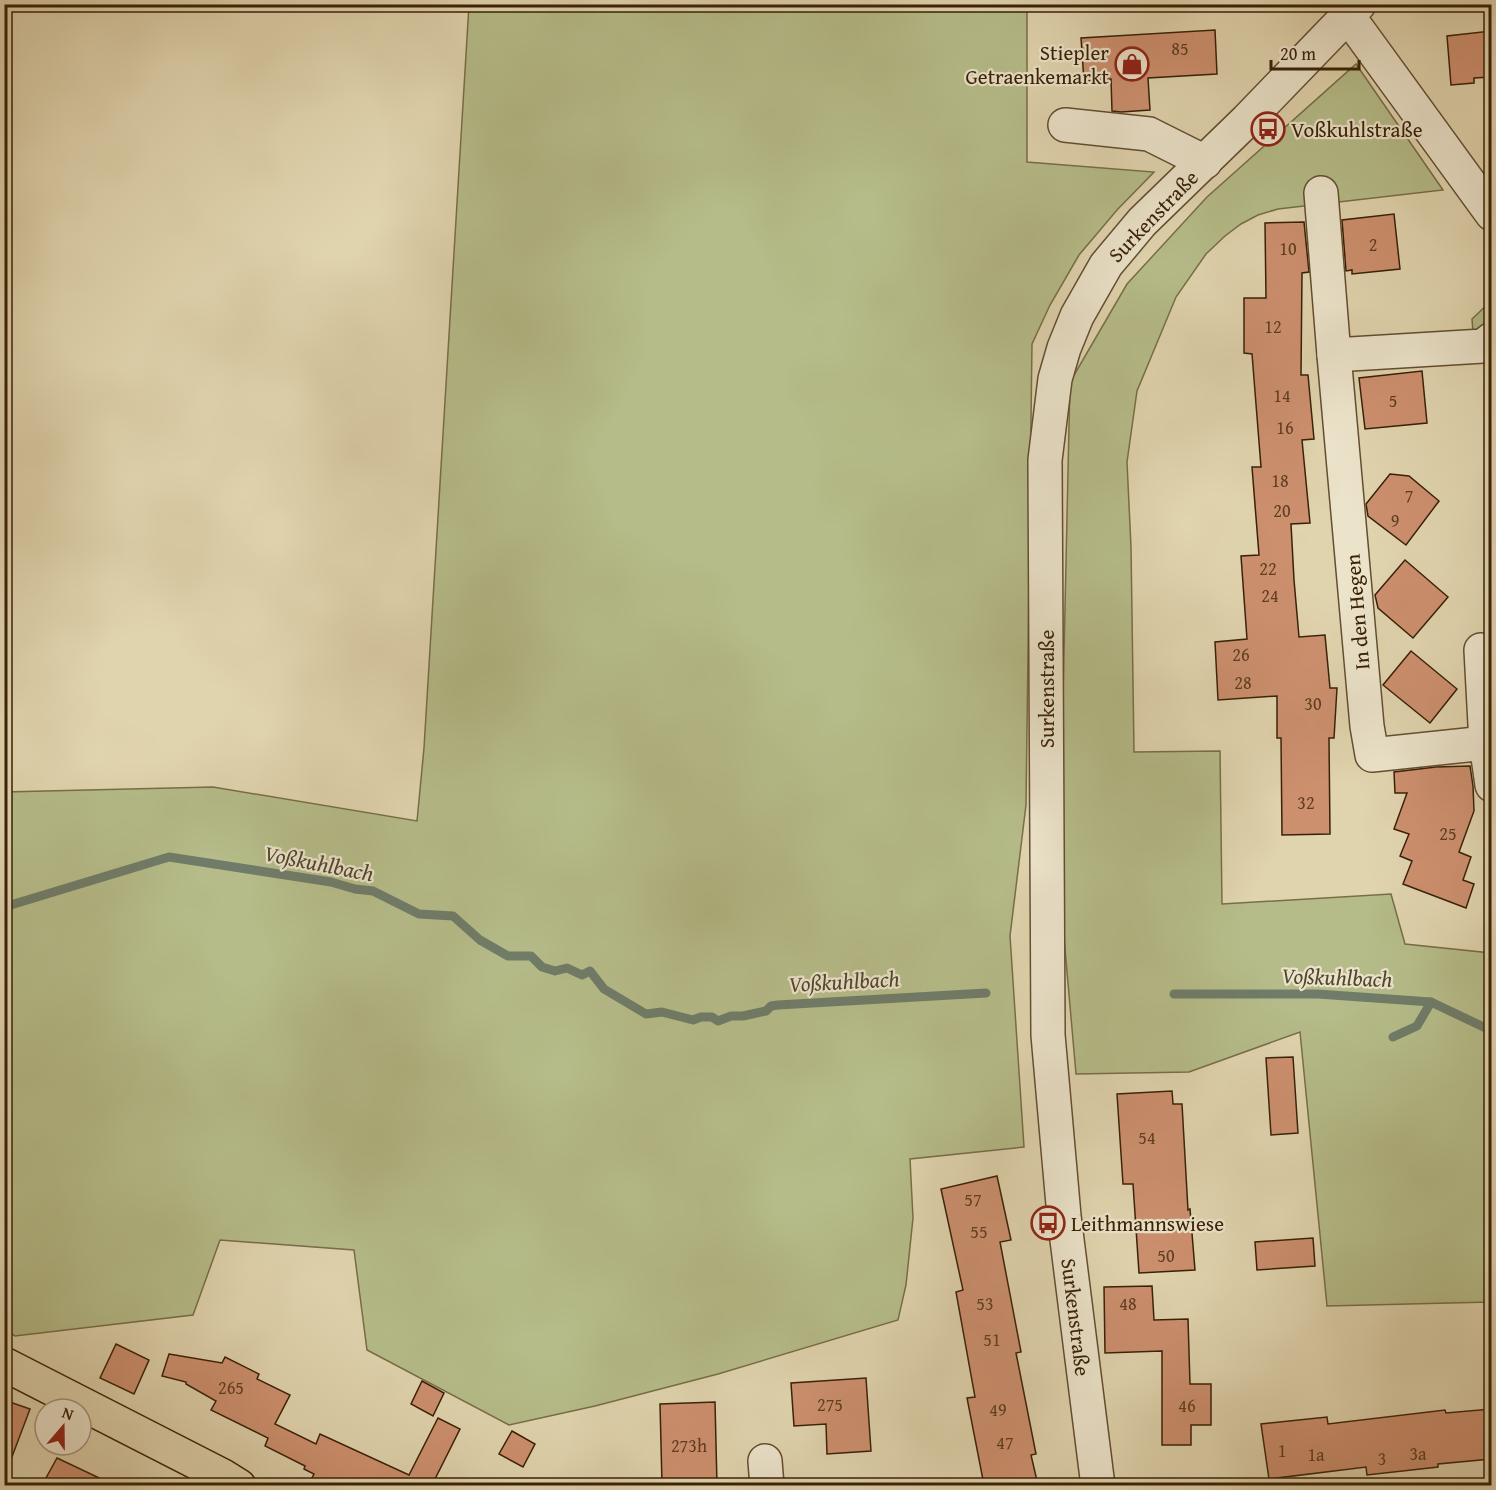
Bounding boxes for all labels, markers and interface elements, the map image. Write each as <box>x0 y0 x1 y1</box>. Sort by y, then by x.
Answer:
scale bar <box>1271 33 1360 71</box>
house number: 85 <box>1171 35 1189 62</box>
place label: Stiepler Getraenkemarkt <box>965 37 1110 92</box>
text: 20 m <box>1280 40 1316 67</box>
shop icon: Stiepler Getraenkemarkt <box>1114 46 1150 82</box>
bus stop icon: Voßkuhlstraße <box>1250 111 1286 147</box>
place label: Voßkuhlstraße <box>1291 114 1423 145</box>
street label: Surkenstraße <box>1101 163 1205 269</box>
house number: 2 <box>1369 231 1377 258</box>
house number: 10 <box>1279 235 1297 262</box>
house number: 12 <box>1264 313 1282 340</box>
house number: 14 <box>1273 382 1291 409</box>
house number: 5 <box>1389 387 1397 414</box>
house number: 16 <box>1276 414 1294 441</box>
house number: 18 <box>1271 467 1289 494</box>
house number: 7 <box>1405 482 1413 509</box>
house number: 20 <box>1273 497 1291 524</box>
house number: 9 <box>1391 507 1399 534</box>
street label: In den Hegen <box>1336 553 1378 671</box>
house number: 22 <box>1259 555 1277 582</box>
house number: 24 <box>1261 582 1279 609</box>
street label: Surkenstraße <box>1031 630 1062 748</box>
house number: 26 <box>1232 641 1250 668</box>
house number: 28 <box>1234 669 1252 696</box>
house number: 30 <box>1304 690 1322 717</box>
house number: 32 <box>1297 789 1315 816</box>
house number: 25 <box>1439 820 1457 847</box>
water label: Voßkuhlbach <box>262 837 376 889</box>
water label: Voßkuhlbach <box>1281 959 1393 995</box>
water label: Voßkuhlbach <box>788 962 900 1000</box>
house number: 54 <box>1138 1124 1156 1151</box>
house number: 57 <box>964 1186 982 1213</box>
bus stop icon: Leithmannswiese <box>1030 1205 1066 1241</box>
place label: Leithmannswiese <box>1071 1208 1224 1239</box>
house number: 55 <box>970 1218 988 1245</box>
house number: 50 <box>1157 1242 1175 1269</box>
street label: Surkenstraße <box>1053 1256 1099 1378</box>
house number: 53 <box>976 1290 994 1317</box>
house number: 48 <box>1119 1290 1137 1317</box>
house number: 51 <box>983 1326 1001 1353</box>
house number: 265 <box>218 1374 244 1401</box>
house number: 275 <box>817 1391 843 1418</box>
house number: 46 <box>1178 1392 1196 1419</box>
house number: 49 <box>989 1396 1007 1423</box>
north arrow <box>33 1397 93 1457</box>
text: N <box>59 1400 78 1426</box>
house number: 47 <box>996 1429 1014 1456</box>
house number: 273h <box>671 1432 707 1459</box>
house number: 1 <box>1278 1437 1286 1464</box>
house number: 3a <box>1409 1440 1427 1467</box>
house number: 1a <box>1307 1441 1325 1468</box>
house number: 3 <box>1378 1445 1386 1472</box>

